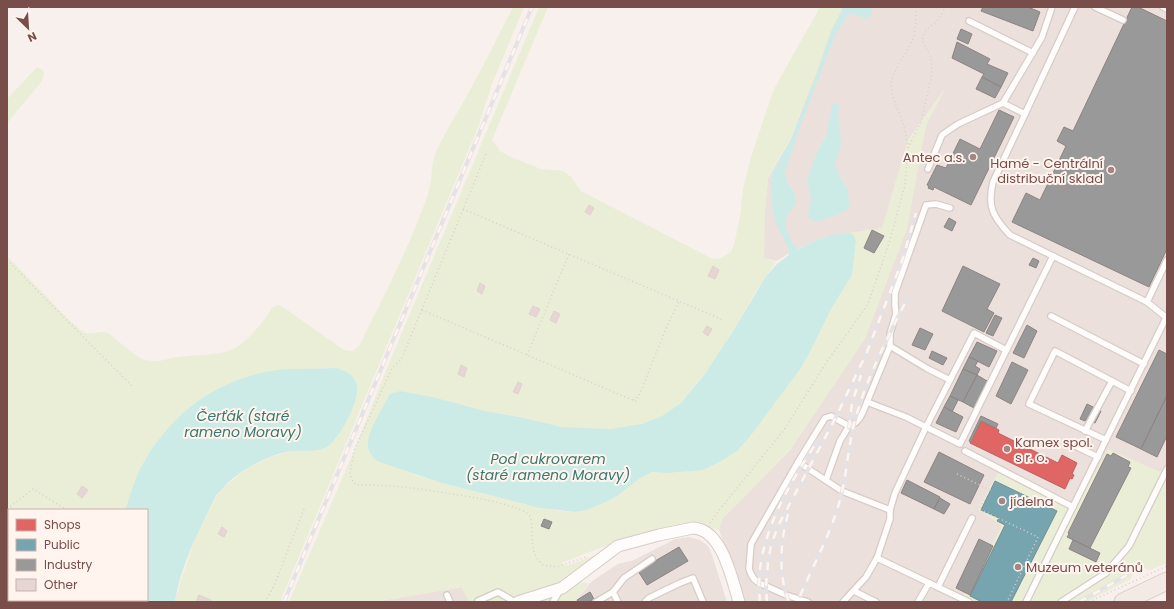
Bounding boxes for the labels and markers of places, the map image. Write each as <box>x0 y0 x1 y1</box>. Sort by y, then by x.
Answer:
place label: Antec a.s. <box>903 148 965 167</box>
marker: Antec a.s. <box>968 152 978 162</box>
place label: Hamé - Centrální distribuční sklad <box>990 154 1103 188</box>
marker: Hamé - Centrální distribuční sklad <box>1106 165 1116 175</box>
place label: Kamex spol. s r. o. <box>1015 433 1093 467</box>
marker: Kamex spol. s r. o. <box>1002 444 1012 454</box>
place label: jídelna <box>1009 492 1054 511</box>
marker: jídelna <box>997 496 1007 506</box>
place label: Muzeum veteránů <box>1026 558 1143 577</box>
marker: Muzeum veteránů <box>1013 562 1023 572</box>

